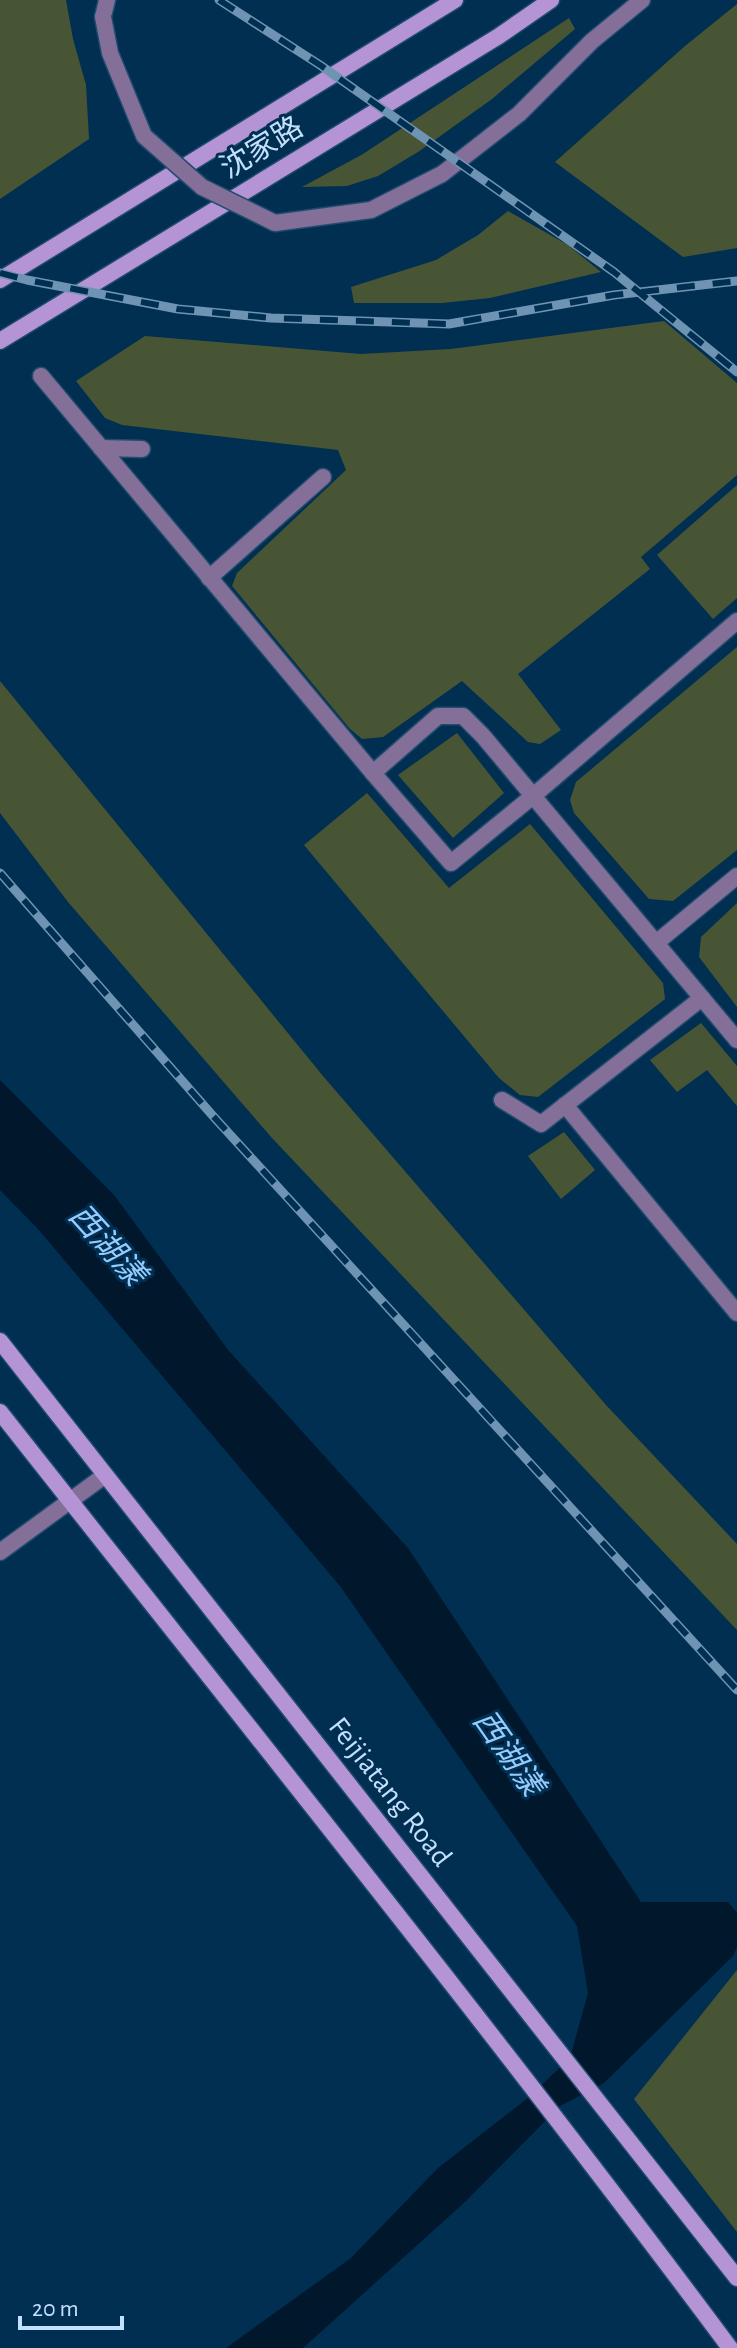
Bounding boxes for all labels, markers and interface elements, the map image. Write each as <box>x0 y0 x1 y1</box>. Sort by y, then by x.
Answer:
street label: 沈家路 <box>215 110 308 184</box>
water label: 西湖漾 <box>63 1197 155 1294</box>
water label: 西湖漾 <box>467 1703 553 1805</box>
street label: Feijiatang Road <box>323 1712 457 1872</box>
scale bar <box>20 2280 122 2330</box>
text: 20 m <box>32 2297 79 2321</box>

